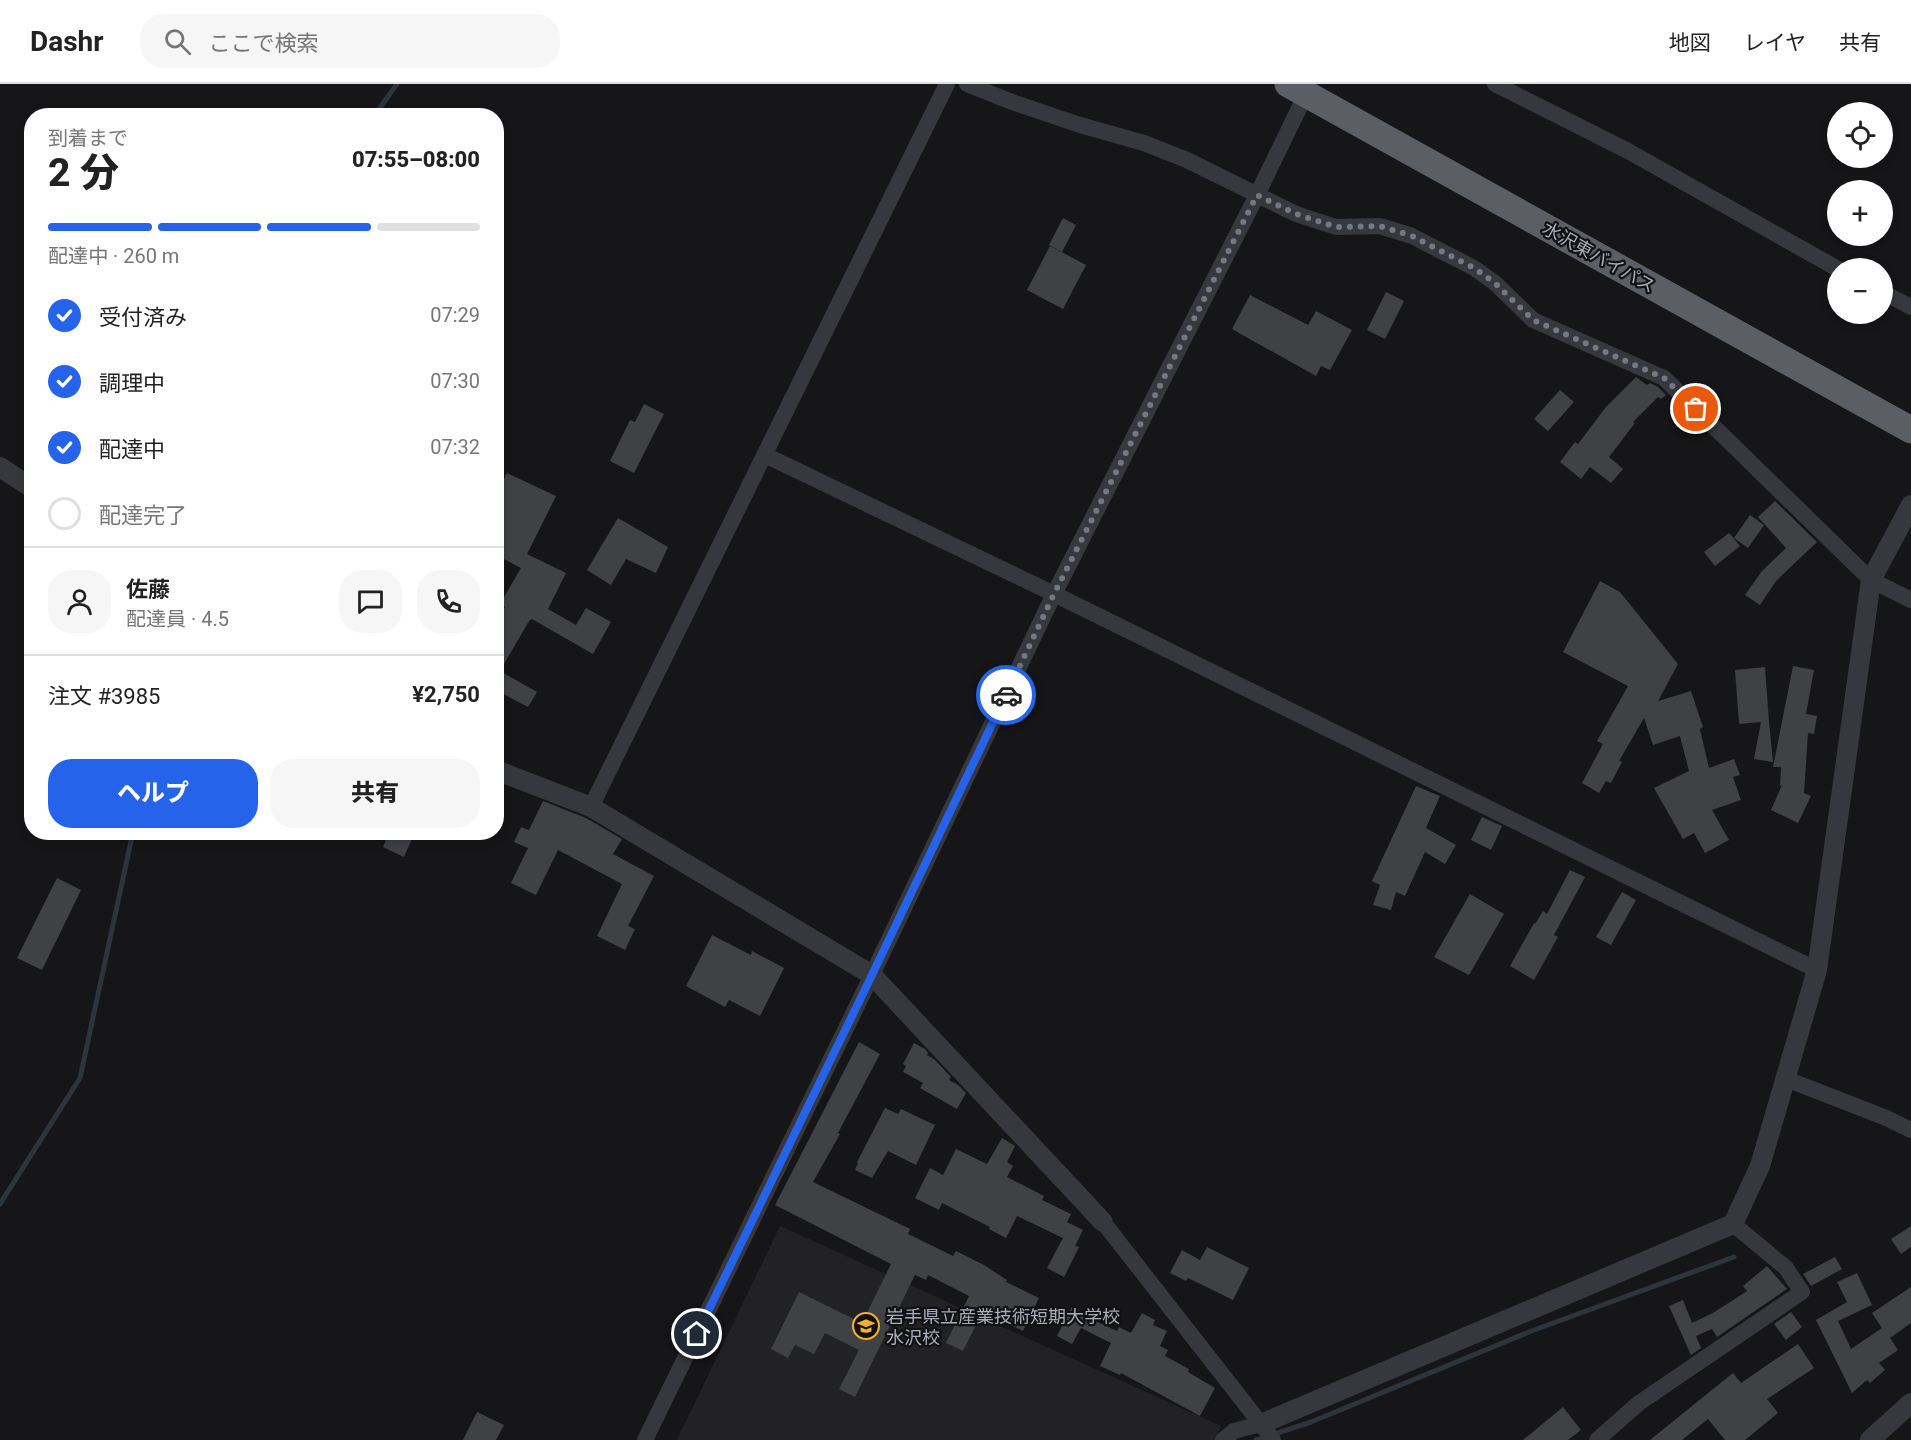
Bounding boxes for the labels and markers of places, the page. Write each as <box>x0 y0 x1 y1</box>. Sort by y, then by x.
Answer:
pin <box>1670 383 1721 434</box>
place label: 岩手県立産業技術短期大学校 水沢校 <box>886 1306 1120 1348</box>
pin <box>671 1308 722 1359</box>
school or university icon: 岩手県立産業技術短期大学校 水沢校 <box>851 1311 881 1341</box>

